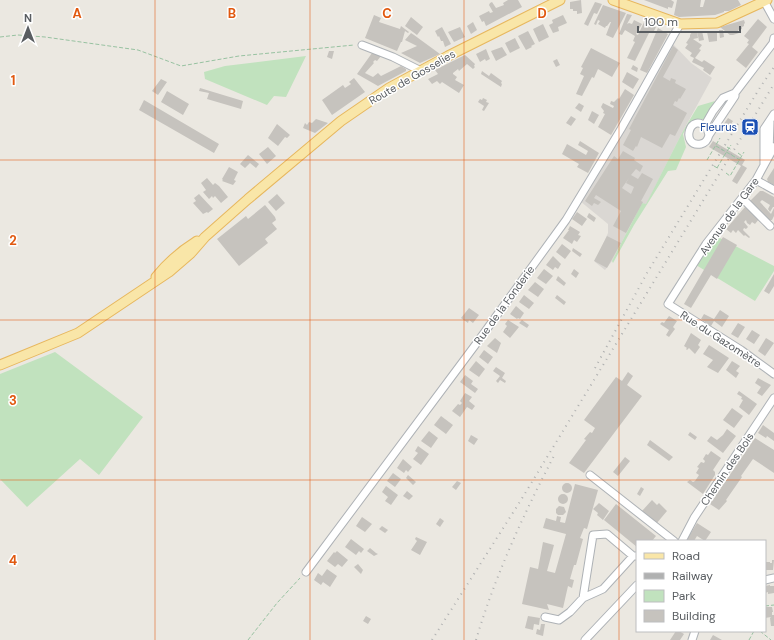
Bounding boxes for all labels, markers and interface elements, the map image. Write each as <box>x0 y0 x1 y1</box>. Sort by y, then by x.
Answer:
text: A <box>72 5 82 22</box>
text: B <box>228 5 236 22</box>
text: C <box>382 5 392 22</box>
text: D <box>537 5 547 22</box>
north arrow <box>8 8 48 48</box>
scale bar <box>638 8 740 34</box>
text: N <box>24 11 32 25</box>
text: 100 m <box>644 14 678 30</box>
street label: Route de Gosselies <box>366 47 458 107</box>
text: 1 <box>11 72 15 89</box>
station icon: Fleurus <box>740 117 760 137</box>
place label: Fleurus <box>700 120 737 134</box>
street label: Avenue de la Gare <box>696 175 762 257</box>
text: 2 <box>9 232 17 249</box>
street label: Rue de la Fonderie <box>471 263 537 347</box>
street label: Rue du Gazomètre <box>678 307 764 371</box>
text: 3 <box>9 392 17 409</box>
street label: Chemin des Bois <box>697 430 757 508</box>
legend <box>636 540 766 632</box>
text: Road <box>672 548 700 564</box>
text: 4 <box>9 552 17 569</box>
text: Railway <box>672 568 713 584</box>
text: Park <box>672 588 696 604</box>
text: Building <box>672 608 716 624</box>

